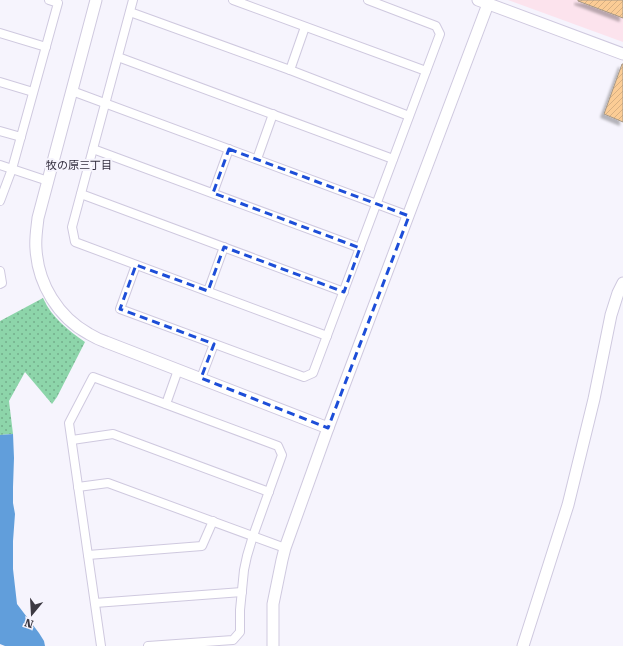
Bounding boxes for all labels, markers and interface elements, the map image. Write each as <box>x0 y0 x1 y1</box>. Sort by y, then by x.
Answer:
district label: 牧の原三丁目 <box>46 159 112 172</box>
north arrow <box>12 594 52 634</box>
text: N <box>23 615 35 631</box>

